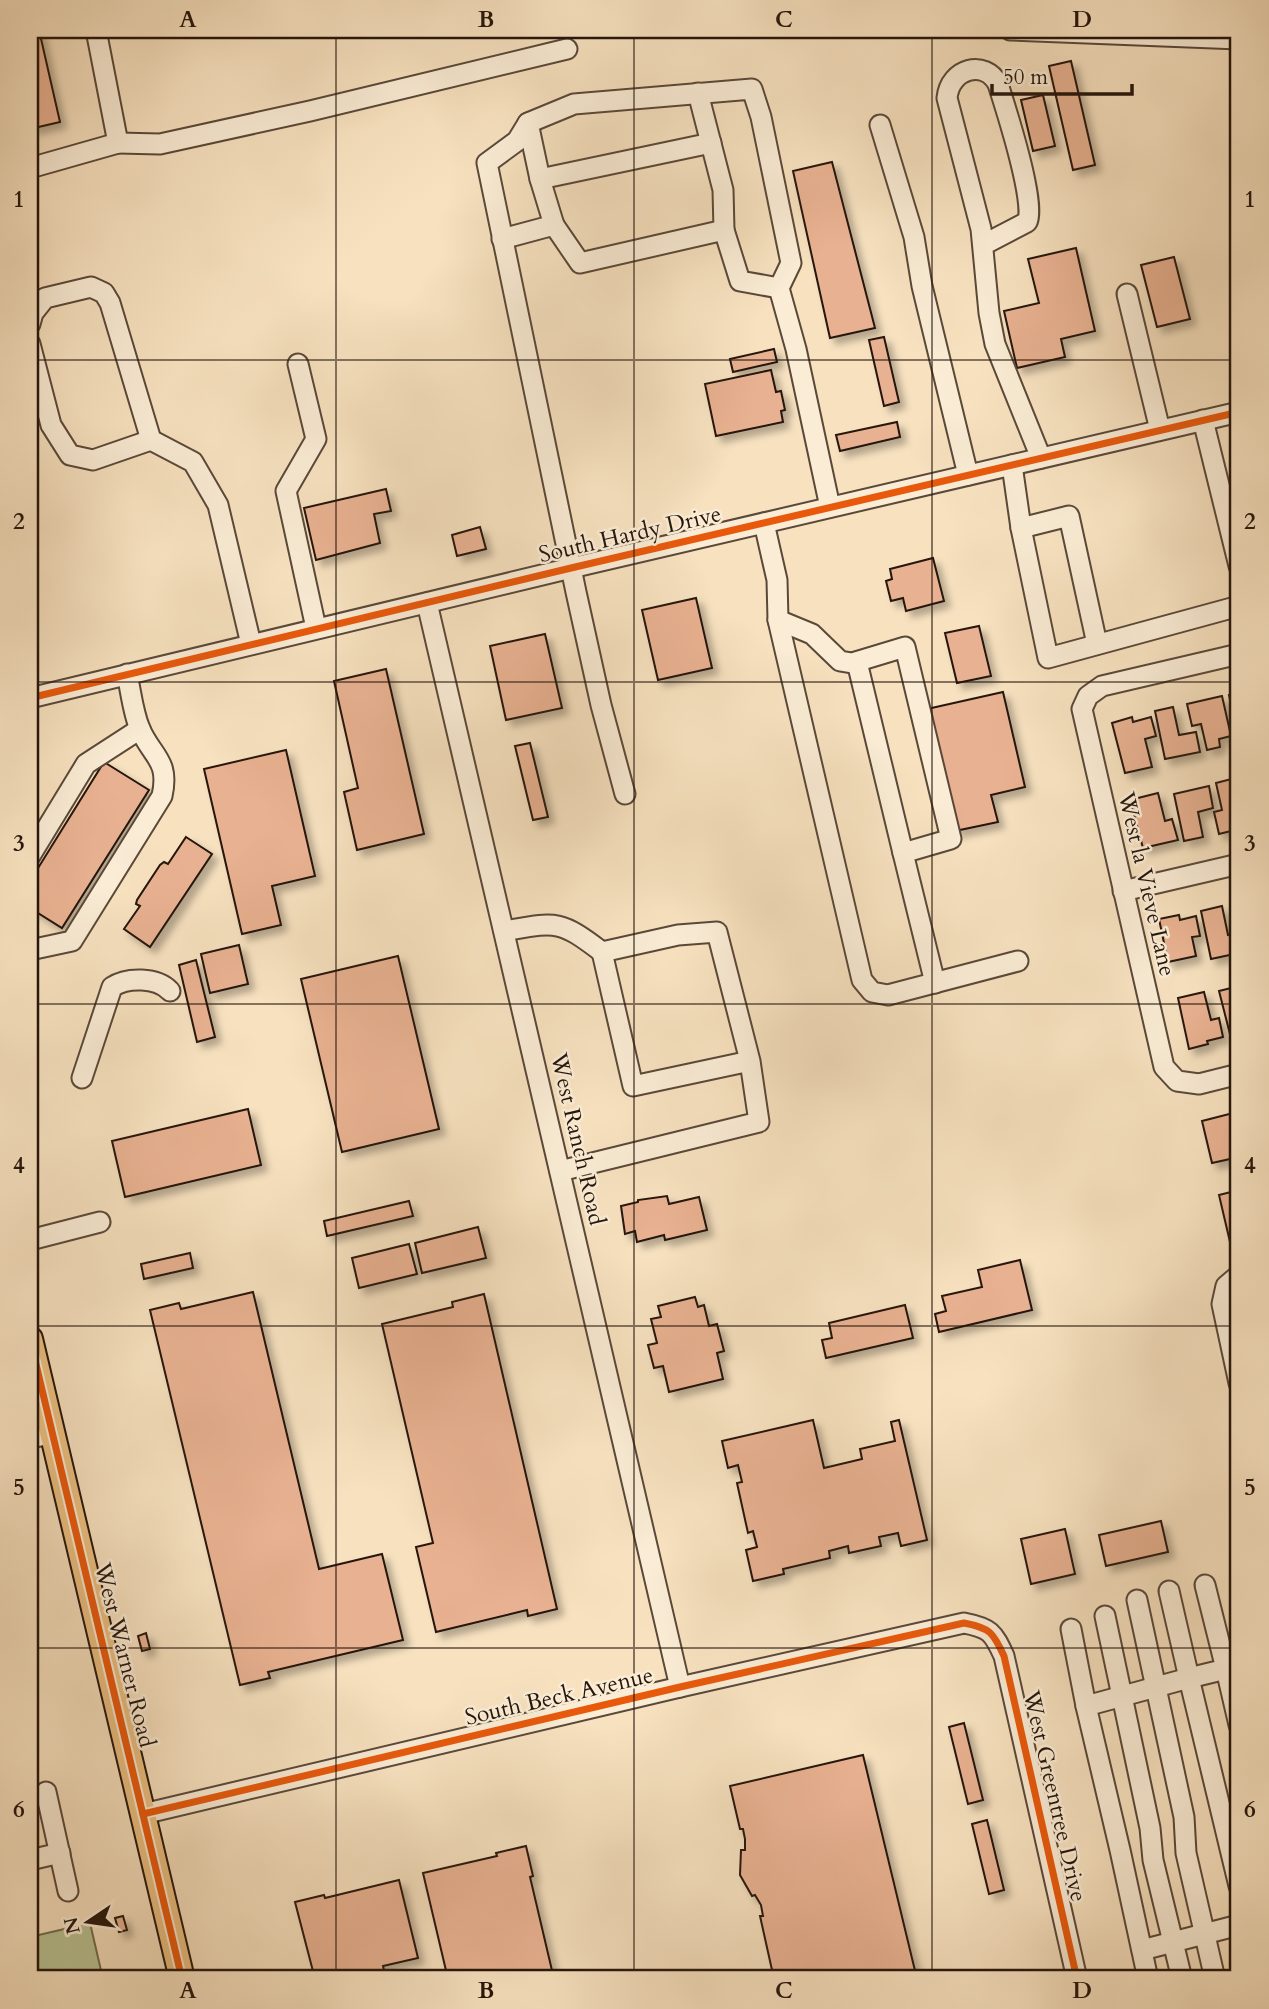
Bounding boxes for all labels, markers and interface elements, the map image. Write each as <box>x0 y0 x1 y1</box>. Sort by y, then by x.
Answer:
text: A <box>179 4 197 35</box>
text: B <box>478 4 494 35</box>
text: C <box>775 4 793 35</box>
text: D <box>1072 4 1092 35</box>
scale bar <box>992 52 1132 96</box>
text: 50 m <box>1003 63 1048 92</box>
text: 1 <box>13 184 25 215</box>
text: 1 <box>1244 184 1256 215</box>
street label: South Hardy Drive <box>536 498 724 570</box>
text: 2 <box>13 506 25 537</box>
text: 2 <box>1244 506 1256 537</box>
street label: West la Vieve Lane <box>1110 788 1183 979</box>
text: 3 <box>13 828 25 859</box>
text: 3 <box>1244 828 1256 859</box>
street label: West Ranch Road <box>543 1049 613 1229</box>
text: 4 <box>13 1150 25 1181</box>
text: 4 <box>1244 1150 1256 1181</box>
text: 5 <box>13 1472 25 1503</box>
text: 5 <box>1244 1472 1256 1503</box>
street label: West Warner Road <box>87 1558 163 1751</box>
street label: South Beck Avenue <box>462 1659 656 1733</box>
street label: West Greentree Drive <box>1015 1686 1094 1905</box>
text: 6 <box>13 1794 25 1825</box>
text: 6 <box>1244 1794 1256 1825</box>
north arrow <box>52 1886 122 1956</box>
text: N <box>58 1914 87 1937</box>
text: A <box>179 1975 197 2006</box>
text: B <box>478 1975 494 2006</box>
text: C <box>775 1975 793 2006</box>
text: D <box>1072 1975 1092 2006</box>

